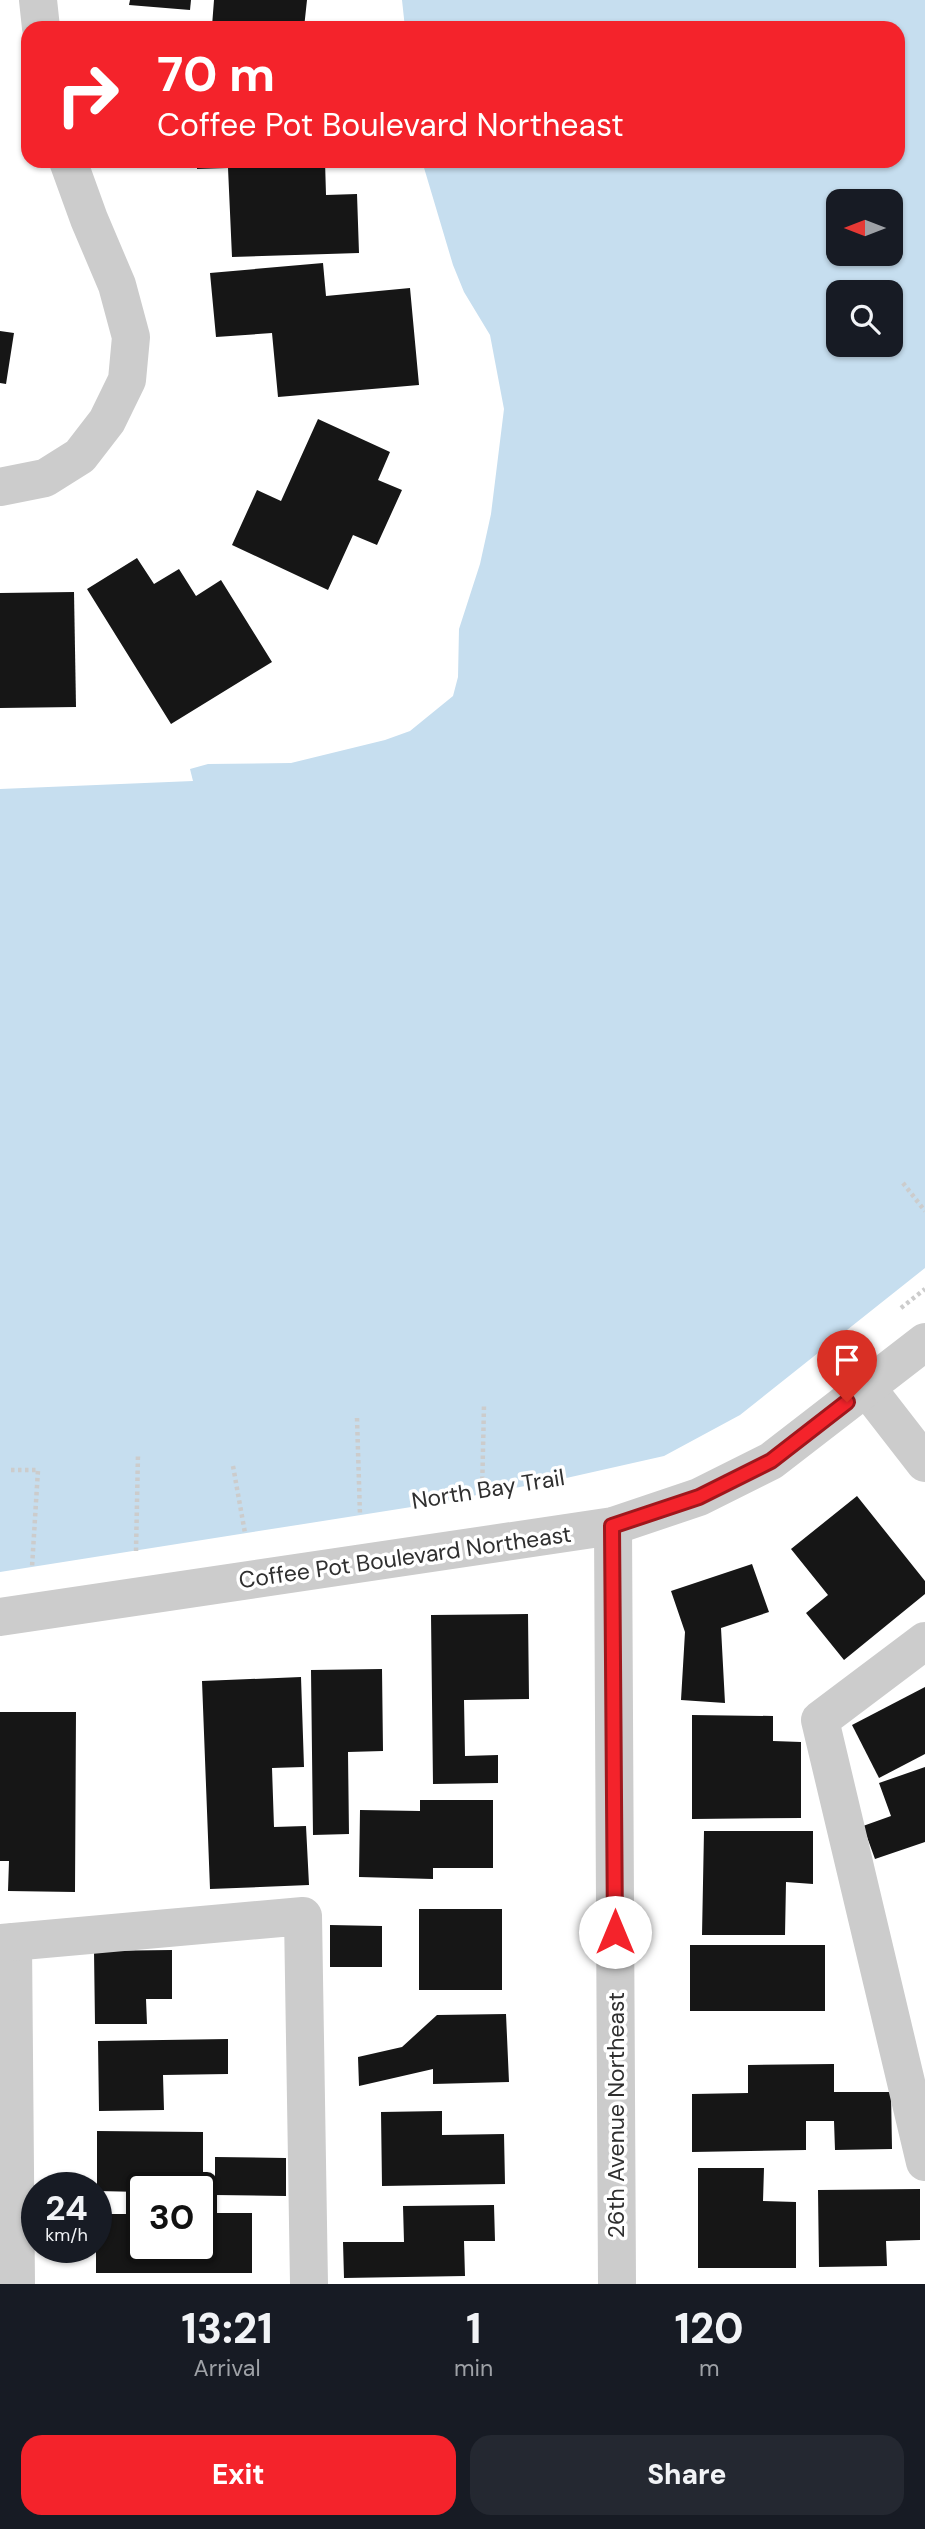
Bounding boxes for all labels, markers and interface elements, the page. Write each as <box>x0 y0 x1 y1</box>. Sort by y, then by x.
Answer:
text: 70 m <box>157 42 275 106</box>
icon: right <box>42 49 133 140</box>
text: Coffee Pot Boulevard Northeast <box>157 104 624 146</box>
north arrow <box>826 189 903 266</box>
map controls <box>826 189 903 357</box>
button: search <box>826 280 903 357</box>
pin <box>817 1330 877 1402</box>
icon: arrive <box>828 1341 866 1379</box>
street label: North Bay Trail <box>409 1462 567 1516</box>
street label: Coffee Pot Boulevard Northeast <box>237 1519 573 1595</box>
position arrow <box>578 1895 652 1969</box>
street label: 26th Avenue Northeast <box>601 1992 631 2238</box>
speed limit sign: 30 <box>126 2172 217 2263</box>
text: 24 <box>45 2185 88 2231</box>
text: km/h <box>45 2223 88 2247</box>
text: 13:21 <box>181 2301 273 2356</box>
text: 1 <box>466 2301 481 2356</box>
text: 120 <box>674 2301 744 2356</box>
text: Arrival <box>194 2353 261 2383</box>
text: min <box>454 2353 493 2383</box>
text: m <box>699 2353 719 2383</box>
button: Exit <box>21 2435 456 2515</box>
button: Share <box>470 2435 904 2515</box>

